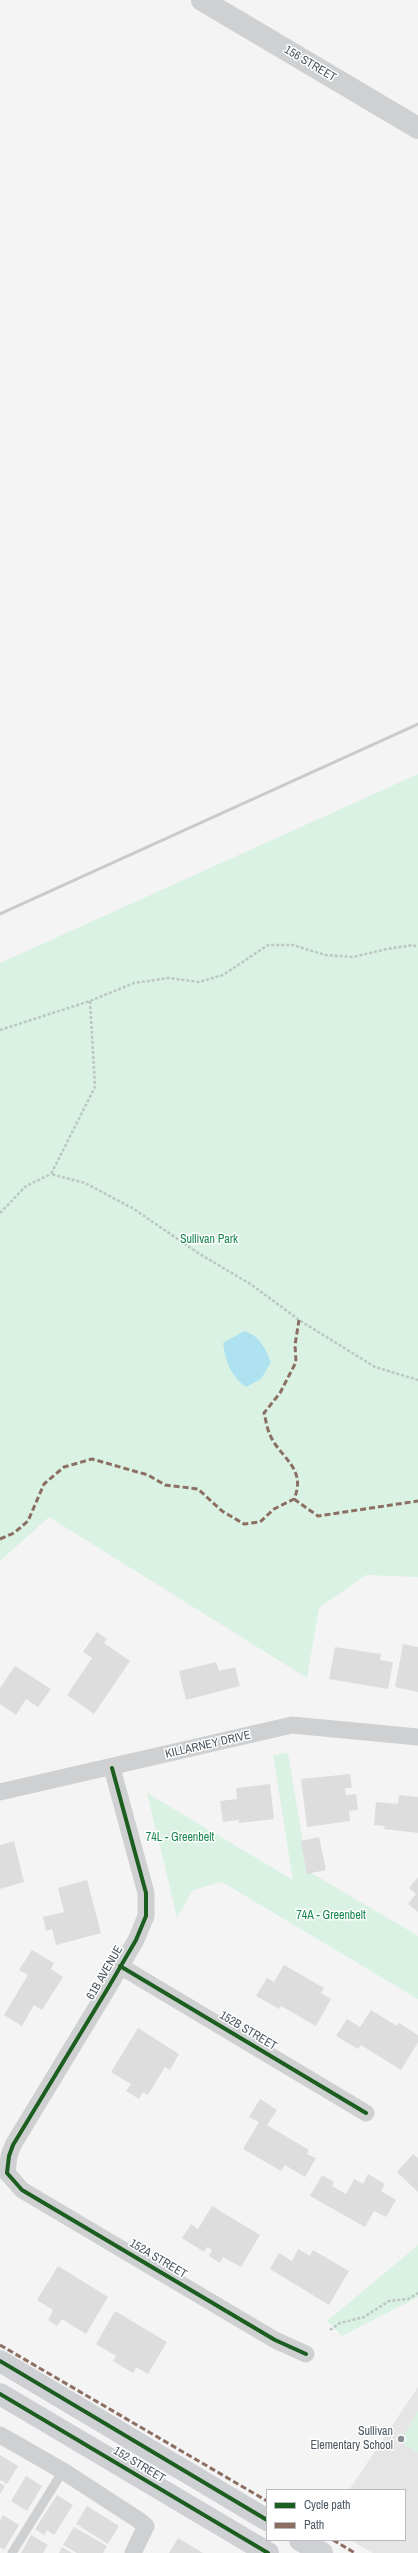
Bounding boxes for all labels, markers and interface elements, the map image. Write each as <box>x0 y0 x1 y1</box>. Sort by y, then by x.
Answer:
street label: 156 STREET <box>281 43 339 85</box>
park label: Sullivan Park <box>180 1233 238 1247</box>
street label: KILLARNEY DRIVE <box>164 1728 252 1762</box>
park label: 74L - Greenbelt <box>146 1831 214 1845</box>
park label: 74A - Greenbelt <box>296 1909 366 1923</box>
street label: 61B AVENUE <box>84 1943 126 2003</box>
street label: 152B STREET <box>217 2008 279 2054</box>
street label: 152A STREET <box>127 2236 189 2282</box>
place label: Sullivan Elementary School <box>310 2425 393 2453</box>
marker: Sullivan Elementary School <box>396 2434 406 2444</box>
street label: 152 STREET <box>110 2444 168 2486</box>
legend <box>266 2489 406 2541</box>
text: Cycle path <box>304 2497 351 2513</box>
text: Path <box>304 2517 324 2533</box>

